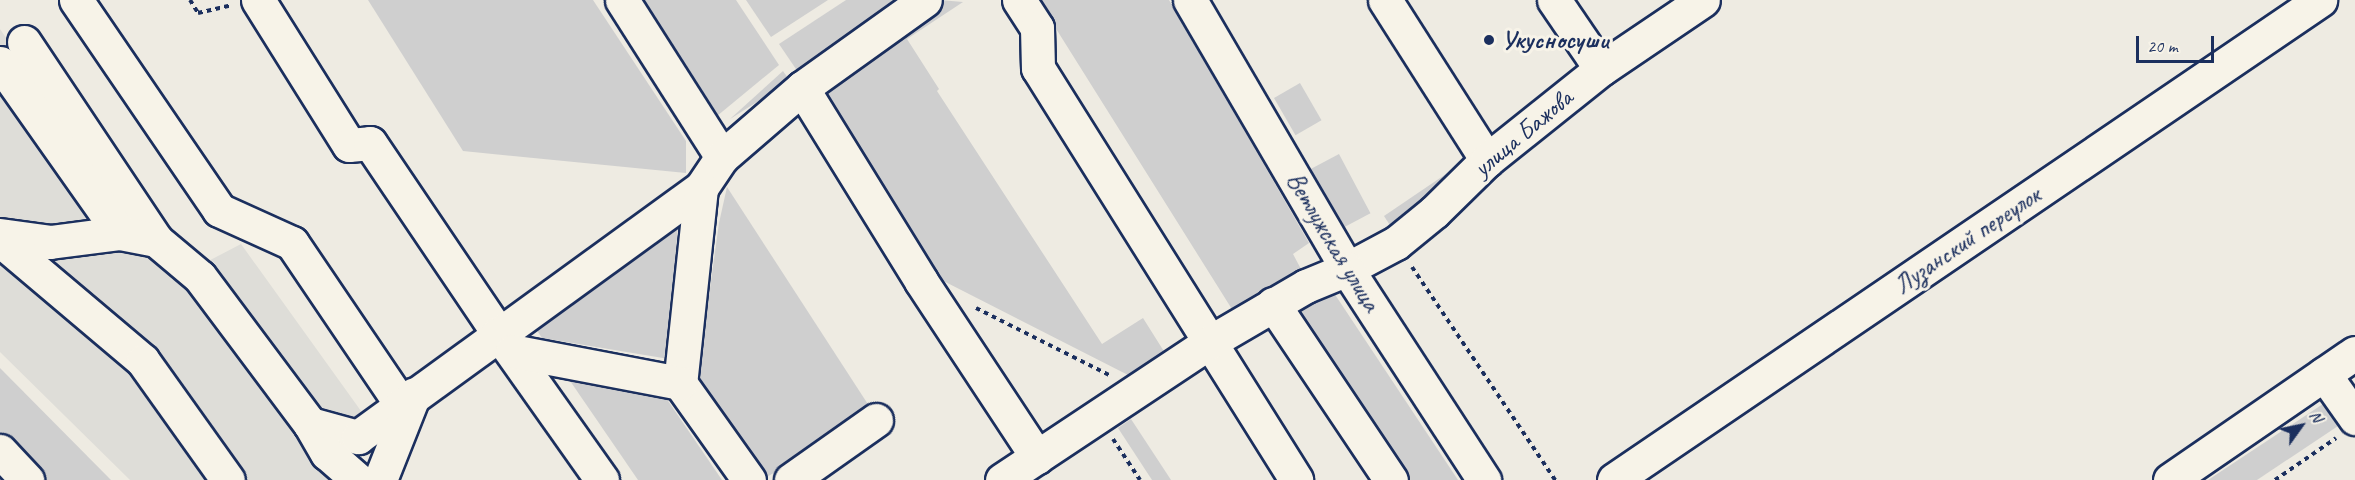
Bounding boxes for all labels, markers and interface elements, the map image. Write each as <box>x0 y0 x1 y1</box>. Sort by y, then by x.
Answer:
place label: Укусносуши <box>1501 24 1608 56</box>
scale bar <box>2139 24 2217 62</box>
marker: Укусносуши <box>1482 33 1496 47</box>
text: 20 m <box>2147 35 2178 57</box>
street label: улица Бажова <box>1466 82 1580 184</box>
street label: Ветлужская улица <box>1279 166 1387 318</box>
street label: Лузанский переулок <box>1888 179 2046 301</box>
north arrow <box>2271 396 2331 456</box>
text: N <box>2305 407 2327 426</box>

